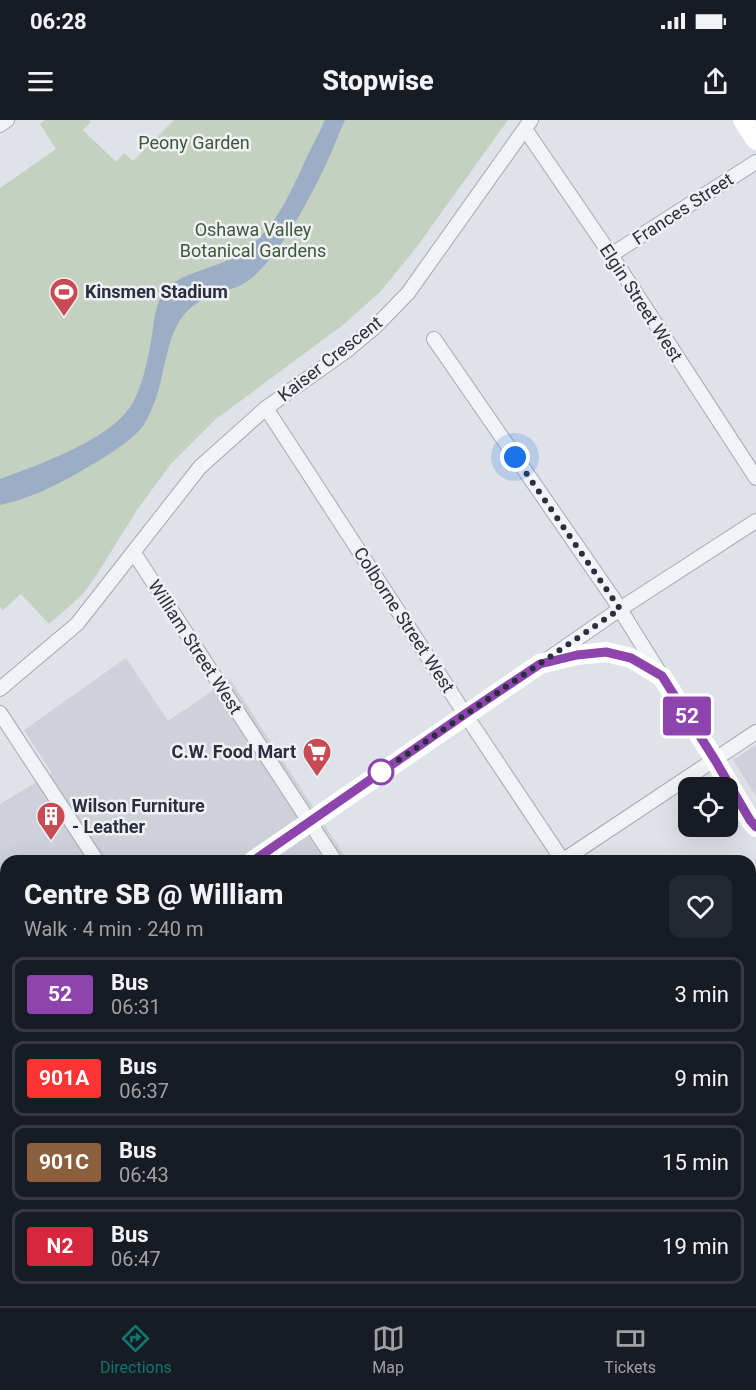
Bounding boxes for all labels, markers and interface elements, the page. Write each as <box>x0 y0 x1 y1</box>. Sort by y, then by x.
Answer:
text: 06:28 <box>30 9 87 34</box>
icon: menu <box>24 65 57 98</box>
text: Stopwise <box>322 65 434 97</box>
icon: share <box>699 65 732 98</box>
park label: Peony Garden <box>138 132 250 153</box>
street label: Frances Street <box>629 168 737 249</box>
park label: Oshawa Valley Botanical Gardens <box>180 219 326 261</box>
street label: Elgin Street West <box>596 240 687 366</box>
sports icon: Kinsmen Stadium <box>48 276 80 318</box>
place label: Kinsmen Stadium <box>85 281 228 302</box>
street label: Kaiser Crescent <box>274 311 386 406</box>
your location <box>500 442 530 472</box>
street label: Colborne Street West <box>350 543 459 696</box>
street label: William Street West <box>144 576 247 718</box>
line badge: 52 <box>660 696 714 736</box>
text: 52 <box>675 704 699 728</box>
supermarket icon: C.W. Food Mart <box>301 736 333 778</box>
place label: C.W. Food Mart <box>172 741 296 762</box>
unlabelled marker <box>368 759 394 785</box>
map controls <box>678 777 738 837</box>
button: locate <box>678 777 738 837</box>
place label: Wilson Furniture - Leather <box>72 795 205 837</box>
building icon: Wilson Furniture - Leather <box>35 800 67 842</box>
button: heart <box>669 875 732 938</box>
text: Centre SB @ William <box>24 878 283 911</box>
text: Walk · 4 min · 240 m <box>24 917 203 941</box>
text: Bus <box>111 970 149 995</box>
text: 52 <box>48 982 72 1006</box>
text: 3 min <box>674 982 729 1007</box>
text: 06:31 <box>111 995 161 1019</box>
text: Bus <box>119 1054 157 1079</box>
text: 901A <box>39 1066 89 1090</box>
text: 9 min <box>674 1066 729 1091</box>
text: 06:37 <box>119 1079 169 1103</box>
text: Bus <box>119 1138 157 1163</box>
text: 901C <box>39 1150 89 1174</box>
text: 15 min <box>662 1150 729 1175</box>
text: 06:43 <box>119 1163 169 1187</box>
text: Bus <box>111 1222 149 1247</box>
text: N2 <box>47 1234 73 1258</box>
text: 19 min <box>662 1234 729 1259</box>
text: 06:47 <box>111 1247 161 1271</box>
tab: Directions <box>100 1322 172 1377</box>
tab: Map <box>372 1322 405 1377</box>
tab: Tickets <box>604 1322 656 1377</box>

